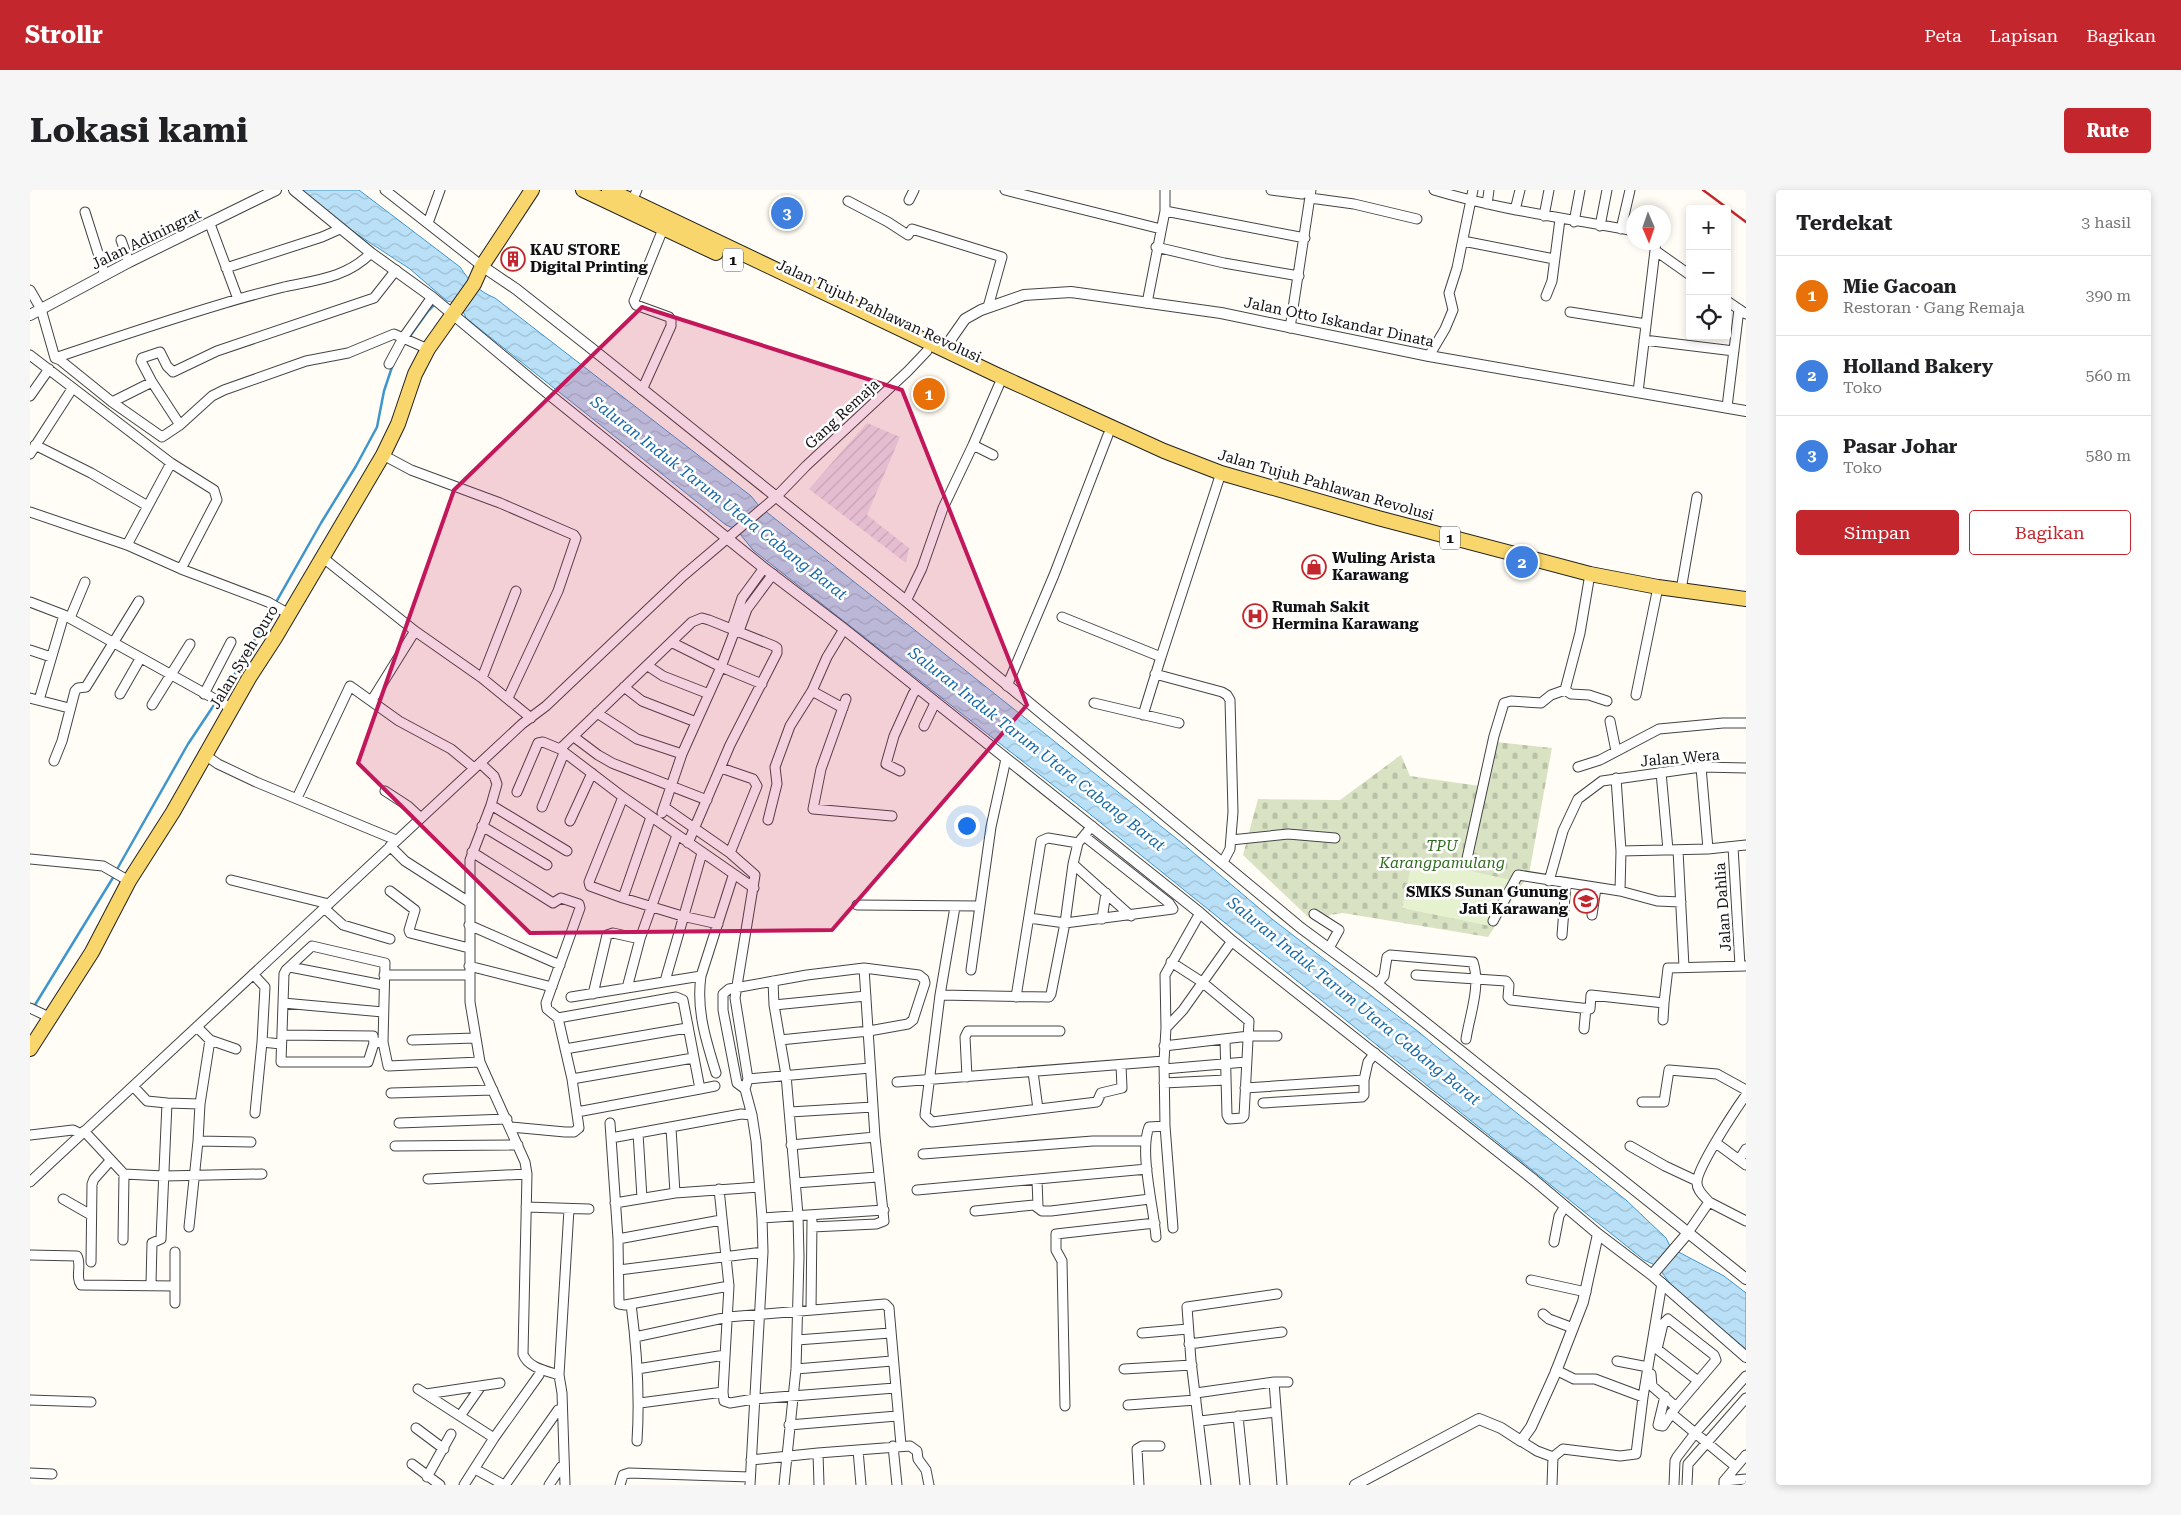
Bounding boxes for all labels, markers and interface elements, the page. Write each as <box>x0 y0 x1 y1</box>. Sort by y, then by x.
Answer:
text: Strollr <box>25 21 103 49</box>
text: Peta <box>1924 25 1962 46</box>
text: Lapisan <box>1990 25 2058 46</box>
text: Bagikan <box>2086 25 2156 46</box>
button: Rute <box>2064 108 2151 153</box>
text: Lokasi kami <box>30 110 248 151</box>
pin: 3 <box>771 194 803 232</box>
street label: Jalan Adiningrat <box>88 205 204 273</box>
north arrow <box>1626 205 1671 250</box>
map controls <box>1686 205 1731 340</box>
button: + <box>1686 205 1731 250</box>
text: Terdekat <box>1796 211 1893 235</box>
text: 3 hasil <box>2081 213 2131 232</box>
place label: KAU STORE Digital Printing <box>530 241 649 276</box>
building icon: KAU STORE Digital Printing <box>500 246 526 272</box>
road number: 1 <box>723 248 743 272</box>
button: − <box>1686 250 1731 295</box>
street label: Jalan Tujuh Pahlawan Revolusi <box>774 256 984 367</box>
text: Mie Gacoan <box>1843 275 1957 298</box>
text: 1 <box>1808 286 1816 305</box>
text: 390 m <box>2085 286 2131 305</box>
street label: Jalan Otto Iskandar Dinata <box>1242 293 1436 351</box>
button: locate <box>1686 295 1731 340</box>
text: Restoran · Gang Remaja <box>1843 298 2025 317</box>
text: Holland Bakery <box>1843 355 1993 378</box>
text: 2 <box>1808 366 1816 385</box>
text: 560 m <box>2085 366 2131 385</box>
street label: Gang Remaja <box>801 375 883 453</box>
pin: 1 <box>913 375 945 413</box>
text: Toko <box>1843 378 1882 397</box>
water label: Saluran Induk Tarum Utara Cabang Barat <box>586 391 851 604</box>
text: Pasar Johar <box>1843 435 1957 458</box>
street label: Jalan Tujuh Pahlawan Revolusi <box>1216 445 1436 525</box>
text: 3 <box>1808 446 1816 465</box>
text: 580 m <box>2085 446 2131 465</box>
text: Toko <box>1843 458 1882 477</box>
button: Simpan <box>1796 510 1959 555</box>
button: Bagikan <box>1969 510 2131 555</box>
road number: 1 <box>1440 526 1460 549</box>
pin: 2 <box>1506 543 1538 581</box>
place label: Wuling Arista Karawang <box>1332 549 1435 584</box>
shop icon: Wuling Arista Karawang <box>1301 554 1327 580</box>
place label: Rumah Sakit Hermina Karawang <box>1272 598 1419 633</box>
street label: Jalan Syeh Quro <box>206 602 282 712</box>
hospital icon: Rumah Sakit Hermina Karawang <box>1242 603 1268 629</box>
water label: Saluran Induk Tarum Utara Cabang Barat <box>904 642 1169 855</box>
street label: Jalan Wera <box>1640 746 1720 770</box>
your location <box>954 813 980 839</box>
park label: TPU Karangpamulang <box>1378 837 1505 872</box>
street label: Jalan Dahlia <box>1711 862 1735 952</box>
place label: SMKS Sunan Gunung Jati Karawang <box>1406 883 1569 918</box>
school or university icon: SMKS Sunan Gunung Jati Karawang <box>1573 888 1599 914</box>
water label: Saluran Induk Tarum Utara Cabang Barat <box>1223 892 1484 1109</box>

